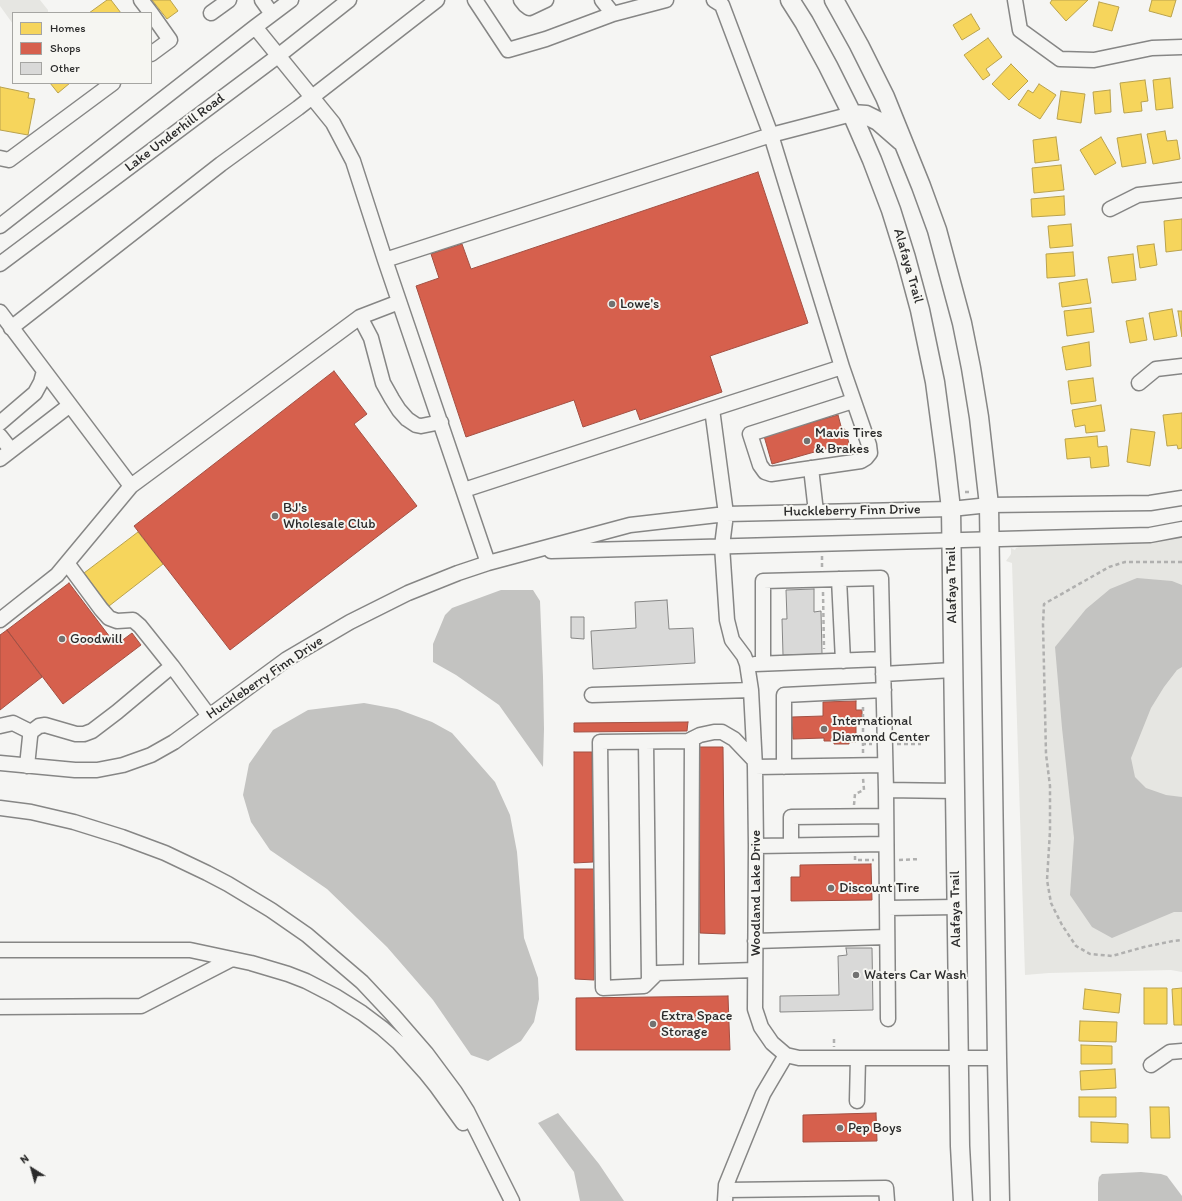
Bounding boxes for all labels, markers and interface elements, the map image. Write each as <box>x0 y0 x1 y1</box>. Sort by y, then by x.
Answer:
legend <box>12 12 152 84</box>
text: Homes <box>50 21 86 35</box>
text: Shops <box>50 41 81 55</box>
text: Other <box>50 61 80 75</box>
street label: Lake Underhill Road <box>122 90 228 176</box>
street label: Alafaya Trail <box>889 227 927 305</box>
place label: Lowe's <box>620 296 659 312</box>
marker: Lowe's <box>607 299 617 309</box>
place label: Mavis Tires & Brakes <box>815 425 883 458</box>
marker: Mavis Tires & Brakes <box>802 436 812 446</box>
place label: BJ's Wholesale Club <box>283 500 376 532</box>
street label: Huckleberry Finn Drive <box>783 501 921 521</box>
marker: BJ's Wholesale Club <box>270 511 280 521</box>
street label: Alafaya Trail <box>943 547 961 623</box>
place label: Goodwill <box>70 631 123 647</box>
street label: Huckleberry Finn Drive <box>203 633 327 723</box>
marker: Goodwill <box>57 634 67 644</box>
place label: International Diamond Center <box>832 713 930 746</box>
marker: International Diamond Center <box>819 724 829 734</box>
street label: Woodland Lake Drive <box>748 830 764 956</box>
street label: Alafaya Trail <box>947 871 965 947</box>
place label: Discount Tire <box>839 880 919 896</box>
marker: Discount Tire <box>826 883 836 893</box>
place label: Waters Car Wash <box>864 967 966 983</box>
marker: Waters Car Wash <box>851 970 861 980</box>
place label: Extra Space Storage <box>661 1008 732 1040</box>
marker: Extra Space Storage <box>648 1019 658 1029</box>
place label: Pep Boys <box>848 1120 902 1136</box>
marker: Pep Boys <box>835 1123 845 1133</box>
north arrow <box>12 1149 52 1189</box>
text: N <box>18 1152 31 1166</box>

